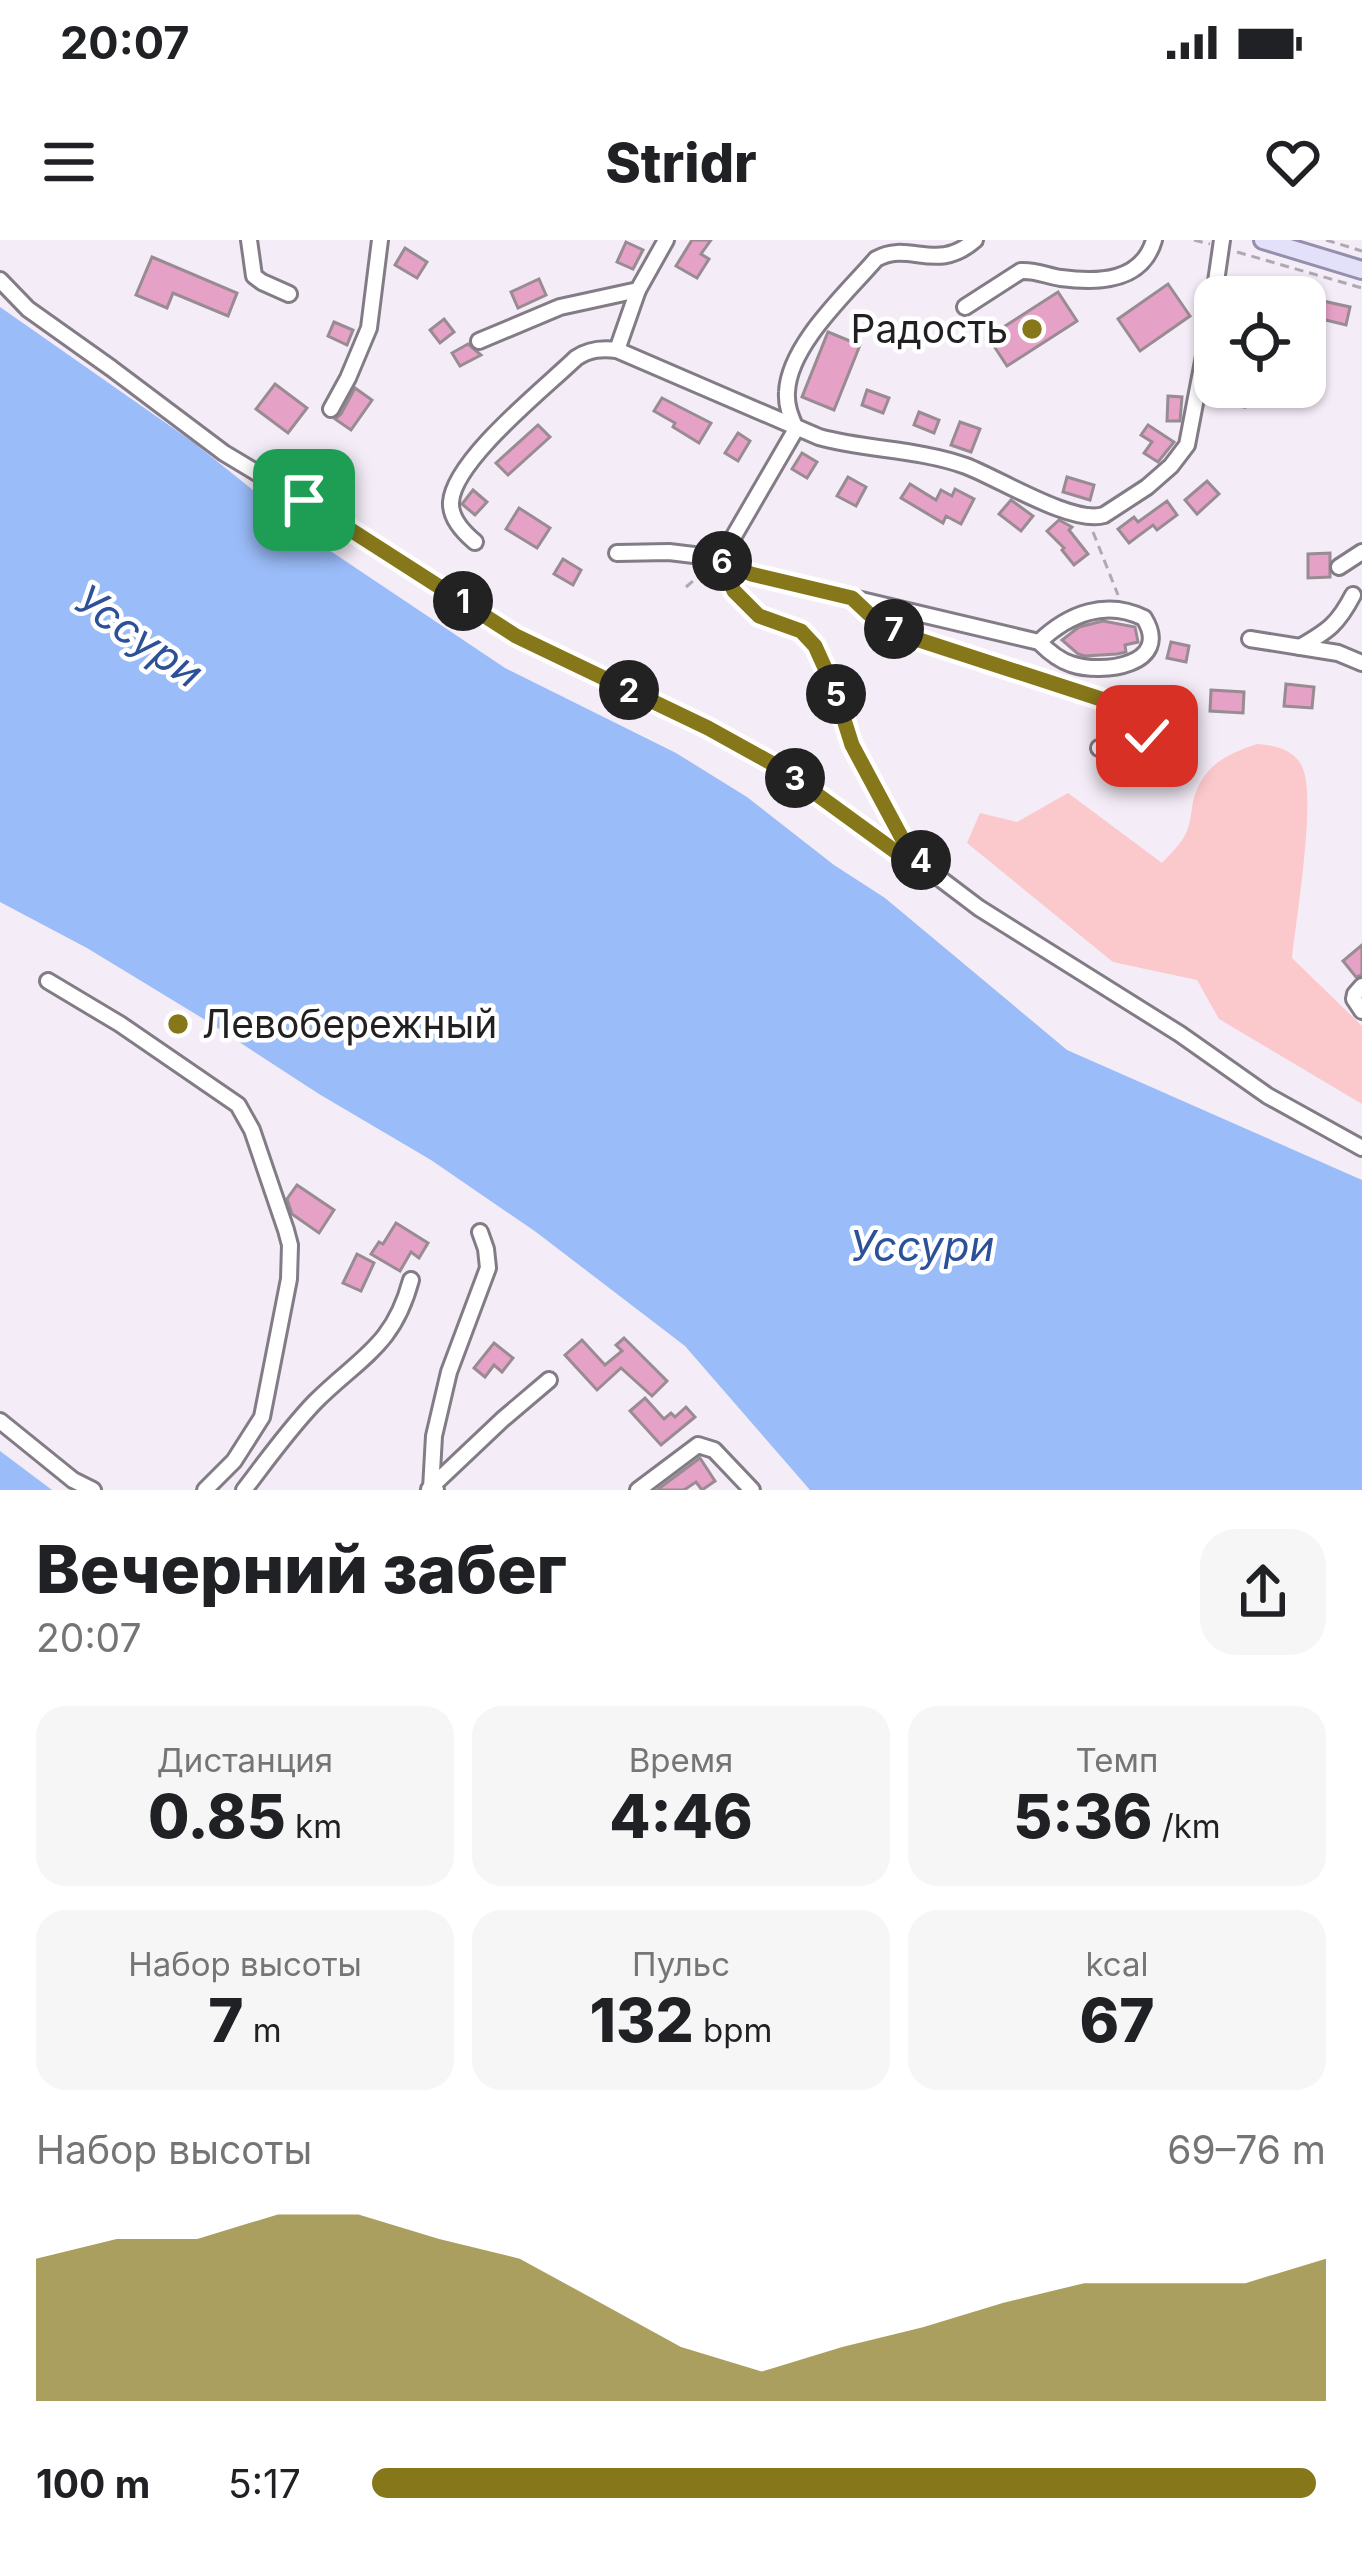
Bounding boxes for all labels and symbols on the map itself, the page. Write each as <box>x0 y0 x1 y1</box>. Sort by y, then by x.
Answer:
place label: Радость <box>850 305 1008 352</box>
marker: Радость <box>1019 316 1045 342</box>
pin <box>253 449 355 551</box>
pin: 6 <box>692 531 752 591</box>
pin: 1 <box>433 571 493 631</box>
water label: Уссури <box>65 573 213 698</box>
pin: 7 <box>864 599 924 659</box>
pin: 2 <box>599 660 659 720</box>
pin: 5 <box>806 664 866 724</box>
pin <box>1096 685 1198 787</box>
pin: 3 <box>765 748 825 808</box>
pin: 4 <box>891 830 951 890</box>
place label: Левобережный <box>202 1000 497 1047</box>
marker: Левобережный <box>165 1011 191 1037</box>
water label: Уссури <box>850 1220 994 1271</box>

